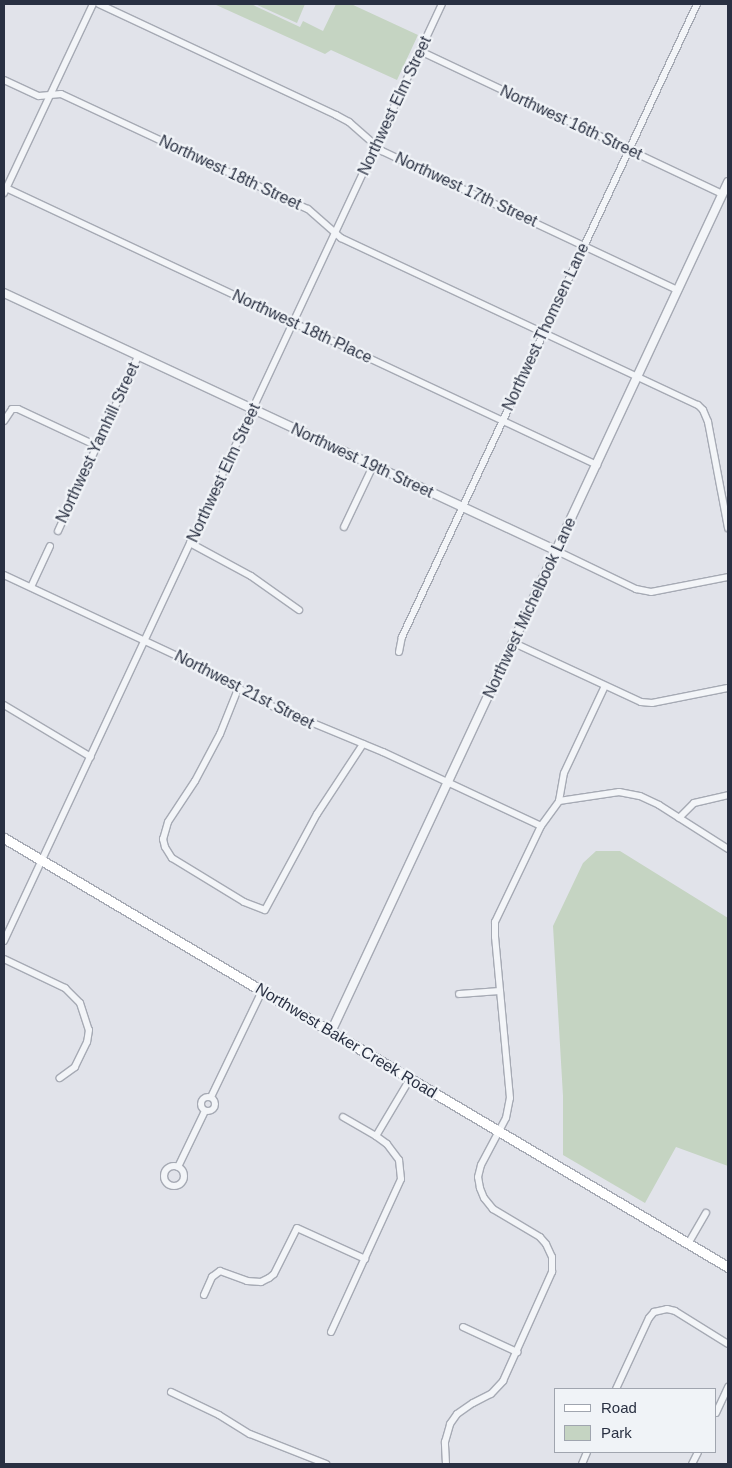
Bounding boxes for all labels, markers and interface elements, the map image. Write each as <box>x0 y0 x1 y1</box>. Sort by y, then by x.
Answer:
street label: Northwest Elm Street <box>354 33 436 179</box>
street label: Northwest 16th Street <box>497 82 645 164</box>
street label: Northwest 18th Street <box>156 132 304 214</box>
street label: Northwest 17th Street <box>392 149 540 231</box>
street label: Northwest Thomsen Lane <box>499 240 593 414</box>
street label: Northwest 18th Place <box>229 286 375 368</box>
street label: Northwest Yamhill Street <box>52 360 144 526</box>
street label: Northwest Elm Street <box>183 400 265 546</box>
street label: Northwest 19th Street <box>288 420 436 502</box>
street label: Northwest Michelbook Lane <box>480 514 580 702</box>
street label: Northwest 21st Street <box>171 647 317 733</box>
street label: Northwest Baker Creek Road <box>252 979 440 1103</box>
legend <box>554 1388 717 1453</box>
text: Road <box>601 1399 637 1416</box>
text: Park <box>601 1424 632 1441</box>

